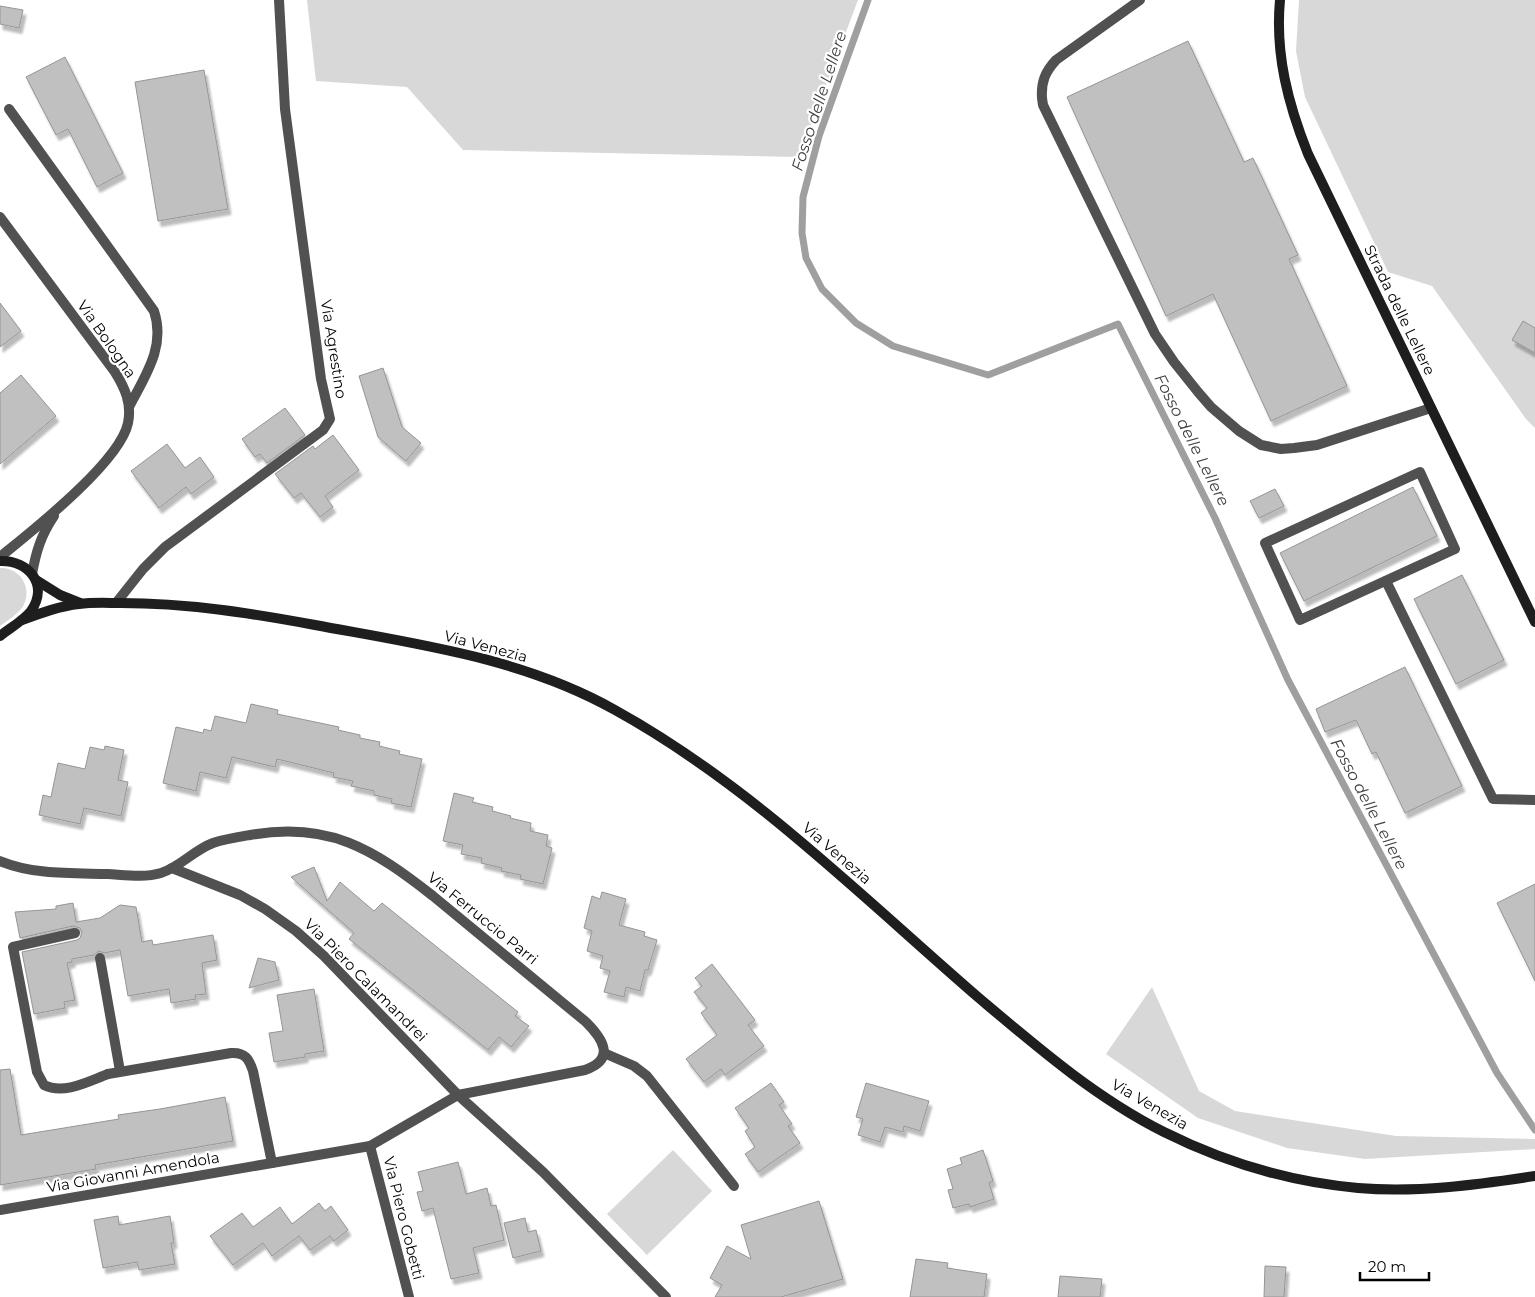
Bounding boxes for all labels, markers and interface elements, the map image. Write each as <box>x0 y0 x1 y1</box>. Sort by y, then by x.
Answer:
water label: Fosso delle Lellere <box>787 29 851 173</box>
street label: Strada delle Lellere <box>1360 242 1440 378</box>
street label: Via Bologna <box>73 297 141 381</box>
street label: Via Agrestino <box>317 298 351 400</box>
water label: Fosso delle Lellere <box>1150 371 1234 509</box>
street label: Via Venezia <box>442 626 530 666</box>
water label: Fosso delle Lellere <box>1326 735 1412 873</box>
street label: Via Venezia <box>799 818 875 888</box>
street label: Via Ferruccio Parri <box>424 868 542 968</box>
street label: Via Piero Calamandrei <box>300 914 432 1046</box>
street label: Via Venezia <box>1108 1074 1192 1134</box>
street label: Via Giovanni Amendola <box>45 1147 221 1197</box>
street label: Via Piero Gobetti <box>380 1154 428 1282</box>
scale bar <box>1360 1250 1429 1282</box>
text: 20 m <box>1368 1257 1406 1276</box>

